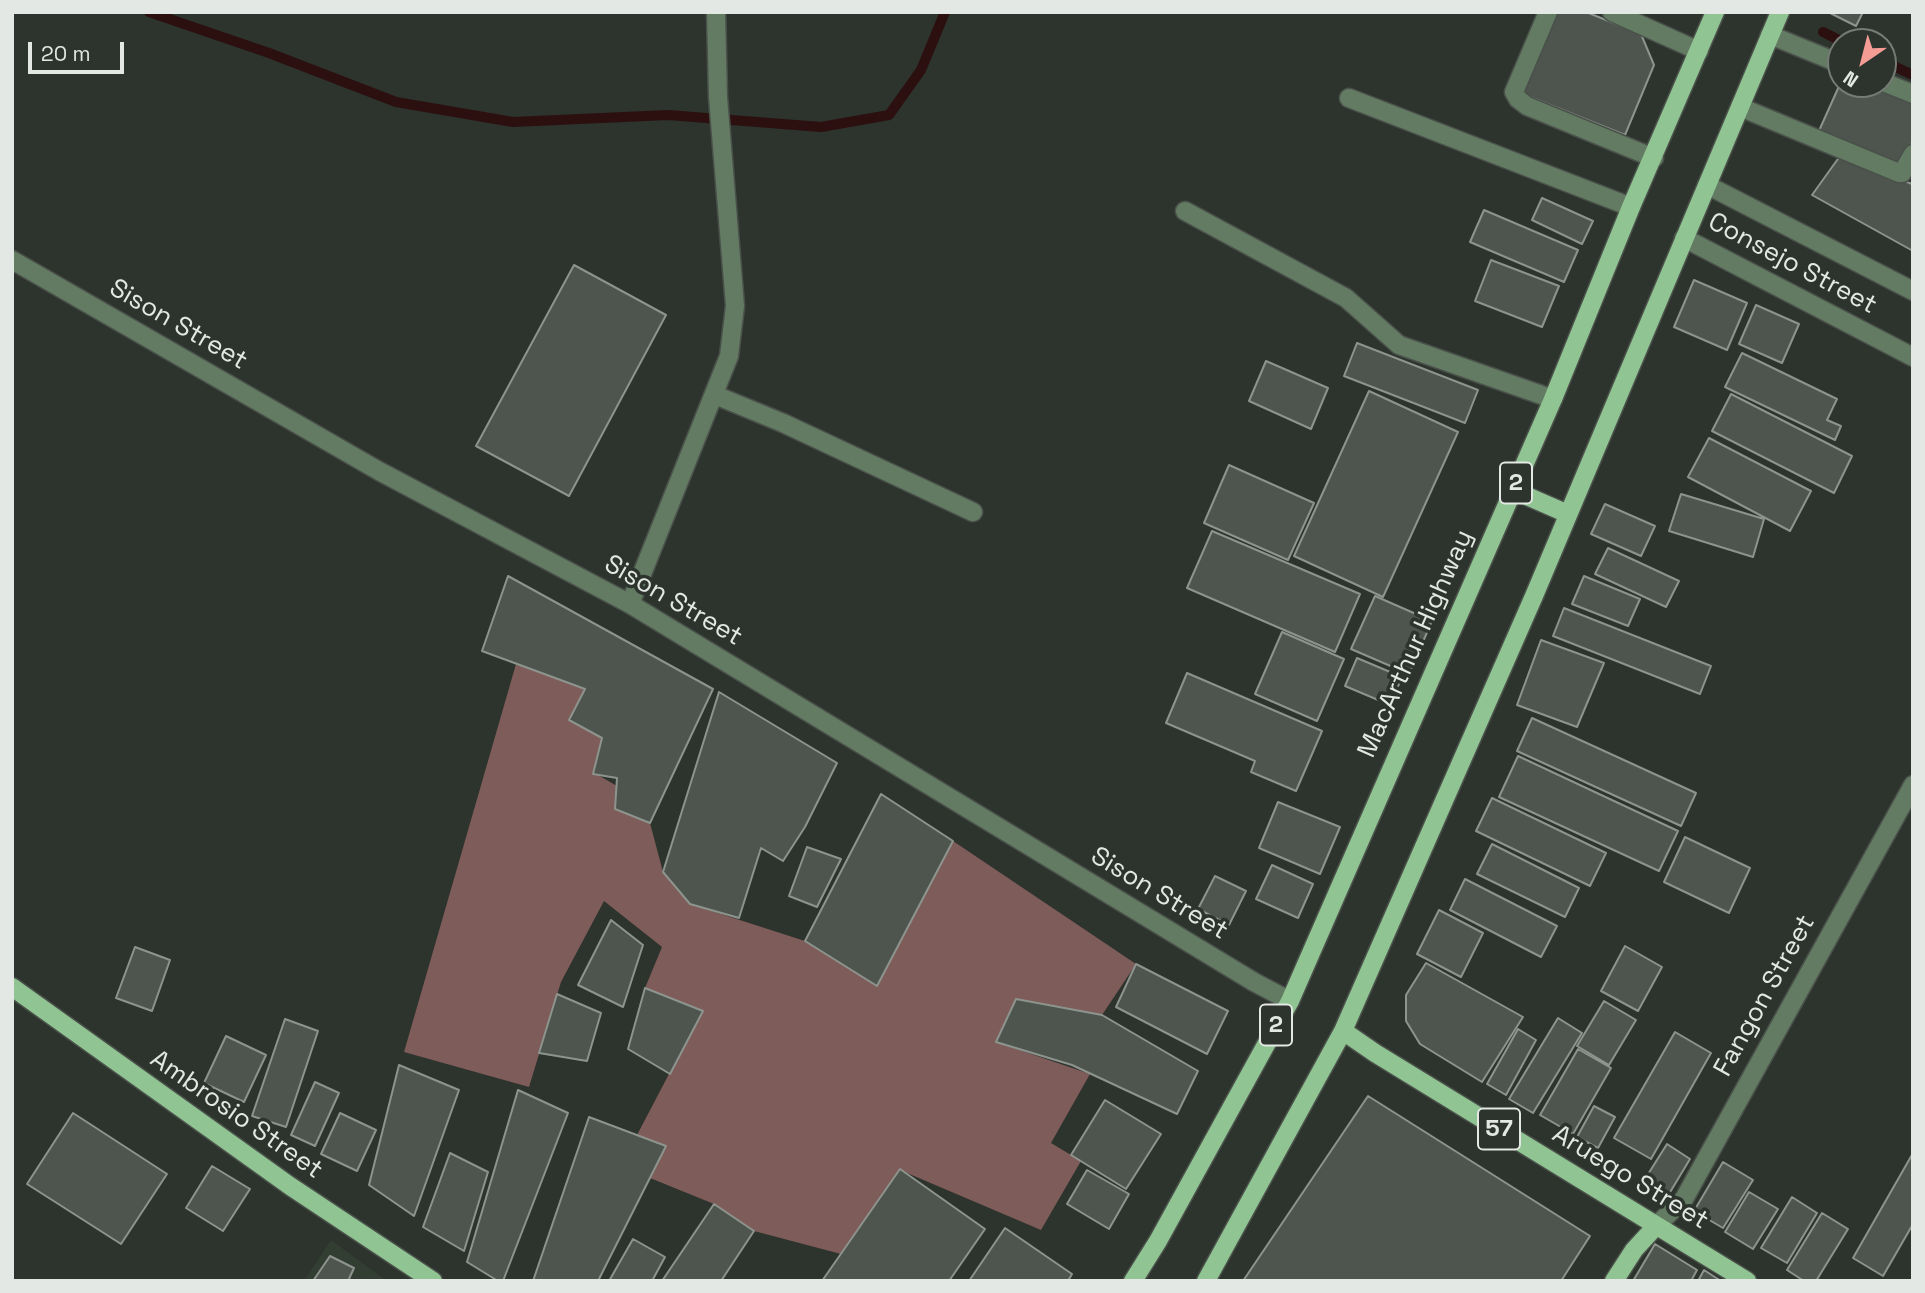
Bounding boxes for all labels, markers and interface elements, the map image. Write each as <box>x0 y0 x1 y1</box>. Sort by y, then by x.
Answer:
scale bar <box>32 28 128 72</box>
north arrow <box>1827 28 1897 98</box>
text: 20 m <box>41 40 91 67</box>
text: N <box>1838 65 1863 93</box>
street label: Consejo Street <box>1702 206 1882 322</box>
street label: Sison Street <box>103 273 253 377</box>
road number: 2 <box>1500 462 1532 504</box>
street label: MacArthur Highway <box>1352 525 1480 763</box>
street label: Sison Street <box>598 549 748 653</box>
street label: Sison Street <box>1085 841 1233 947</box>
street label: Fangon Street <box>1708 910 1822 1082</box>
road number: 2 <box>1260 1004 1292 1045</box>
street label: Ambrosio Street <box>144 1044 328 1186</box>
road number: 57 <box>1478 1108 1520 1149</box>
street label: Aruego Street <box>1546 1119 1714 1237</box>

